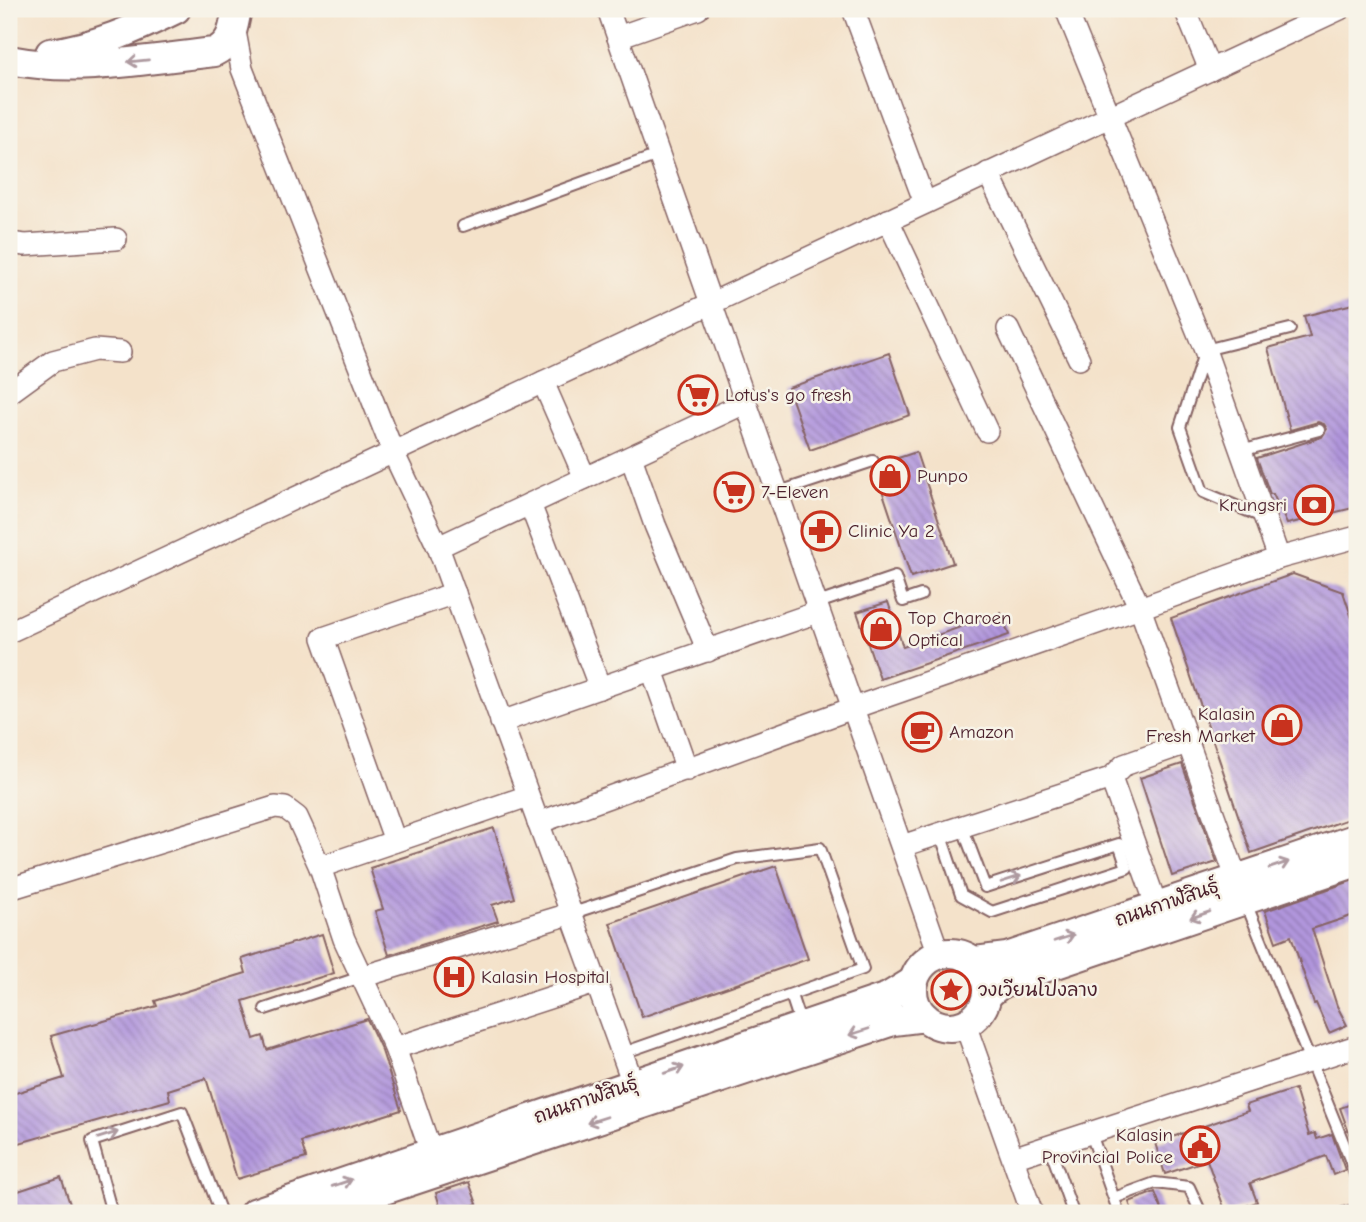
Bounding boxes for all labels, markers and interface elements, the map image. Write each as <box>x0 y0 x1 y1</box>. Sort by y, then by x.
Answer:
one-way arrow <box>127 55 150 68</box>
supermarket icon: Lotus's go fresh <box>677 374 719 416</box>
place label: Lotus's go fresh <box>725 384 852 406</box>
shop icon: Punpo <box>869 455 911 497</box>
place label: Punpo <box>917 465 968 487</box>
supermarket icon: 7-Eleven <box>713 471 755 513</box>
place label: 7-Eleven <box>761 481 829 503</box>
bank icon: Krungsri <box>1293 484 1335 526</box>
place label: Krungsri <box>1219 494 1287 516</box>
pharmacy icon: Clinic Ya 2 <box>800 510 842 552</box>
place label: Clinic Ya 2 <box>848 520 935 542</box>
place label: Top Charoen Optical <box>908 607 1012 651</box>
shop icon: Top Charoen Optical <box>860 608 902 650</box>
place label: Kalasin Fresh Market <box>1146 703 1256 747</box>
shop icon: Kalasin Fresh Market <box>1261 704 1303 746</box>
cafe icon: Amazon <box>901 711 943 753</box>
place label: Amazon <box>949 721 1014 743</box>
one-way arrow <box>1268 858 1290 870</box>
one-way arrow <box>999 872 1021 884</box>
street label: ถนนกาฬสินธุ์ <box>1111 873 1223 934</box>
one-way arrow <box>1189 910 1211 922</box>
one-way arrow <box>1053 931 1075 944</box>
hospital icon: Kalasin Hospital <box>433 956 475 998</box>
place label: Kalasin Hospital <box>481 966 609 988</box>
place icon: วงเวียนโปงลาง <box>930 969 972 1011</box>
place label: วงเวียนโปงลาง <box>978 977 1098 1001</box>
one-way arrow <box>849 1027 871 1039</box>
one-way arrow <box>662 1063 684 1076</box>
street label: ถนนกาฬสินธุ์ <box>530 1070 642 1131</box>
one-way arrow <box>586 1114 608 1127</box>
place label: Kalasin Provincial Police <box>1042 1124 1173 1168</box>
public building icon: Kalasin Provincial Police <box>1179 1125 1221 1167</box>
one-way arrow <box>97 1128 119 1141</box>
one-way arrow <box>331 1176 353 1189</box>

